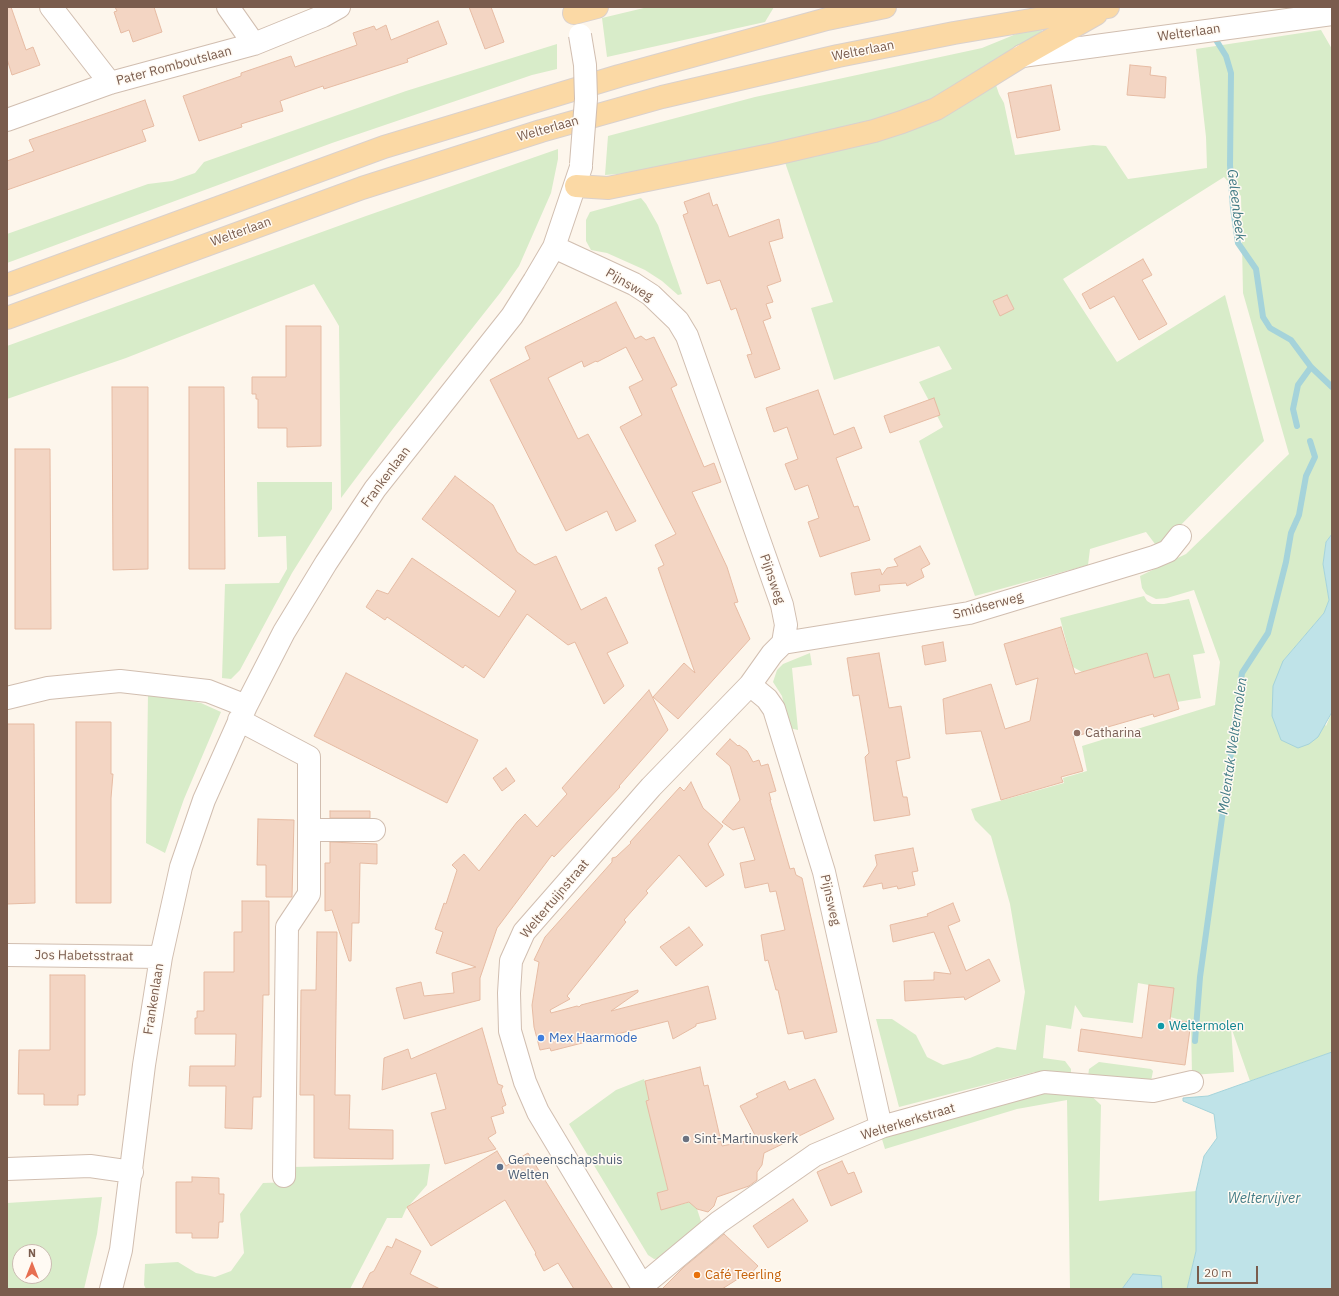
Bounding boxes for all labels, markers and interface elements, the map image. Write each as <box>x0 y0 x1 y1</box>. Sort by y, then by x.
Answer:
street label: Welterlaan <box>1157 21 1221 45</box>
street label: Welterlaan <box>830 37 896 65</box>
street label: Pater Romboutslaan <box>115 43 233 89</box>
street label: Welterlaan <box>515 113 581 145</box>
water label: Geleenbeek <box>1223 168 1249 242</box>
street label: Welterlaan <box>209 214 273 250</box>
street label: Pijnsweg <box>603 265 655 305</box>
street label: Frankenlaan <box>358 444 414 510</box>
street label: Pijnsweg <box>756 552 788 606</box>
street label: Smidserweg <box>951 589 1025 623</box>
water label: Molentak Weltermolen <box>1215 676 1251 816</box>
place label: Catharina <box>1085 725 1141 741</box>
marker: Catharina <box>1072 728 1082 738</box>
street label: Weltertuijnstraat <box>517 856 593 942</box>
street label: Pijnsweg <box>817 873 843 927</box>
street label: Jos Habetsstraat <box>34 947 134 965</box>
street label: Frankenlaan <box>141 962 167 1036</box>
place label: Weltermolen <box>1169 1018 1244 1034</box>
marker: Weltermolen <box>1156 1021 1166 1031</box>
place label: Mex Haarmode <box>549 1030 637 1046</box>
marker: Mex Haarmode <box>536 1033 546 1043</box>
street label: Welterkerkstraat <box>859 1100 957 1144</box>
place label: Sint-Martinuskerk <box>694 1131 798 1147</box>
marker: Sint-Martinuskerk <box>681 1134 691 1144</box>
place label: Gemeenschapshuis Welten <box>508 1152 623 1183</box>
marker: Gemeenschapshuis Welten <box>495 1162 505 1172</box>
water label: Weltervijver <box>1228 1191 1300 1207</box>
north arrow <box>12 1244 52 1284</box>
text: N <box>28 1246 36 1260</box>
scale bar <box>1199 1258 1260 1284</box>
text: 20 m <box>1204 1265 1232 1280</box>
place label: Café Teerling <box>705 1267 781 1283</box>
marker: Café Teerling <box>692 1270 702 1280</box>

